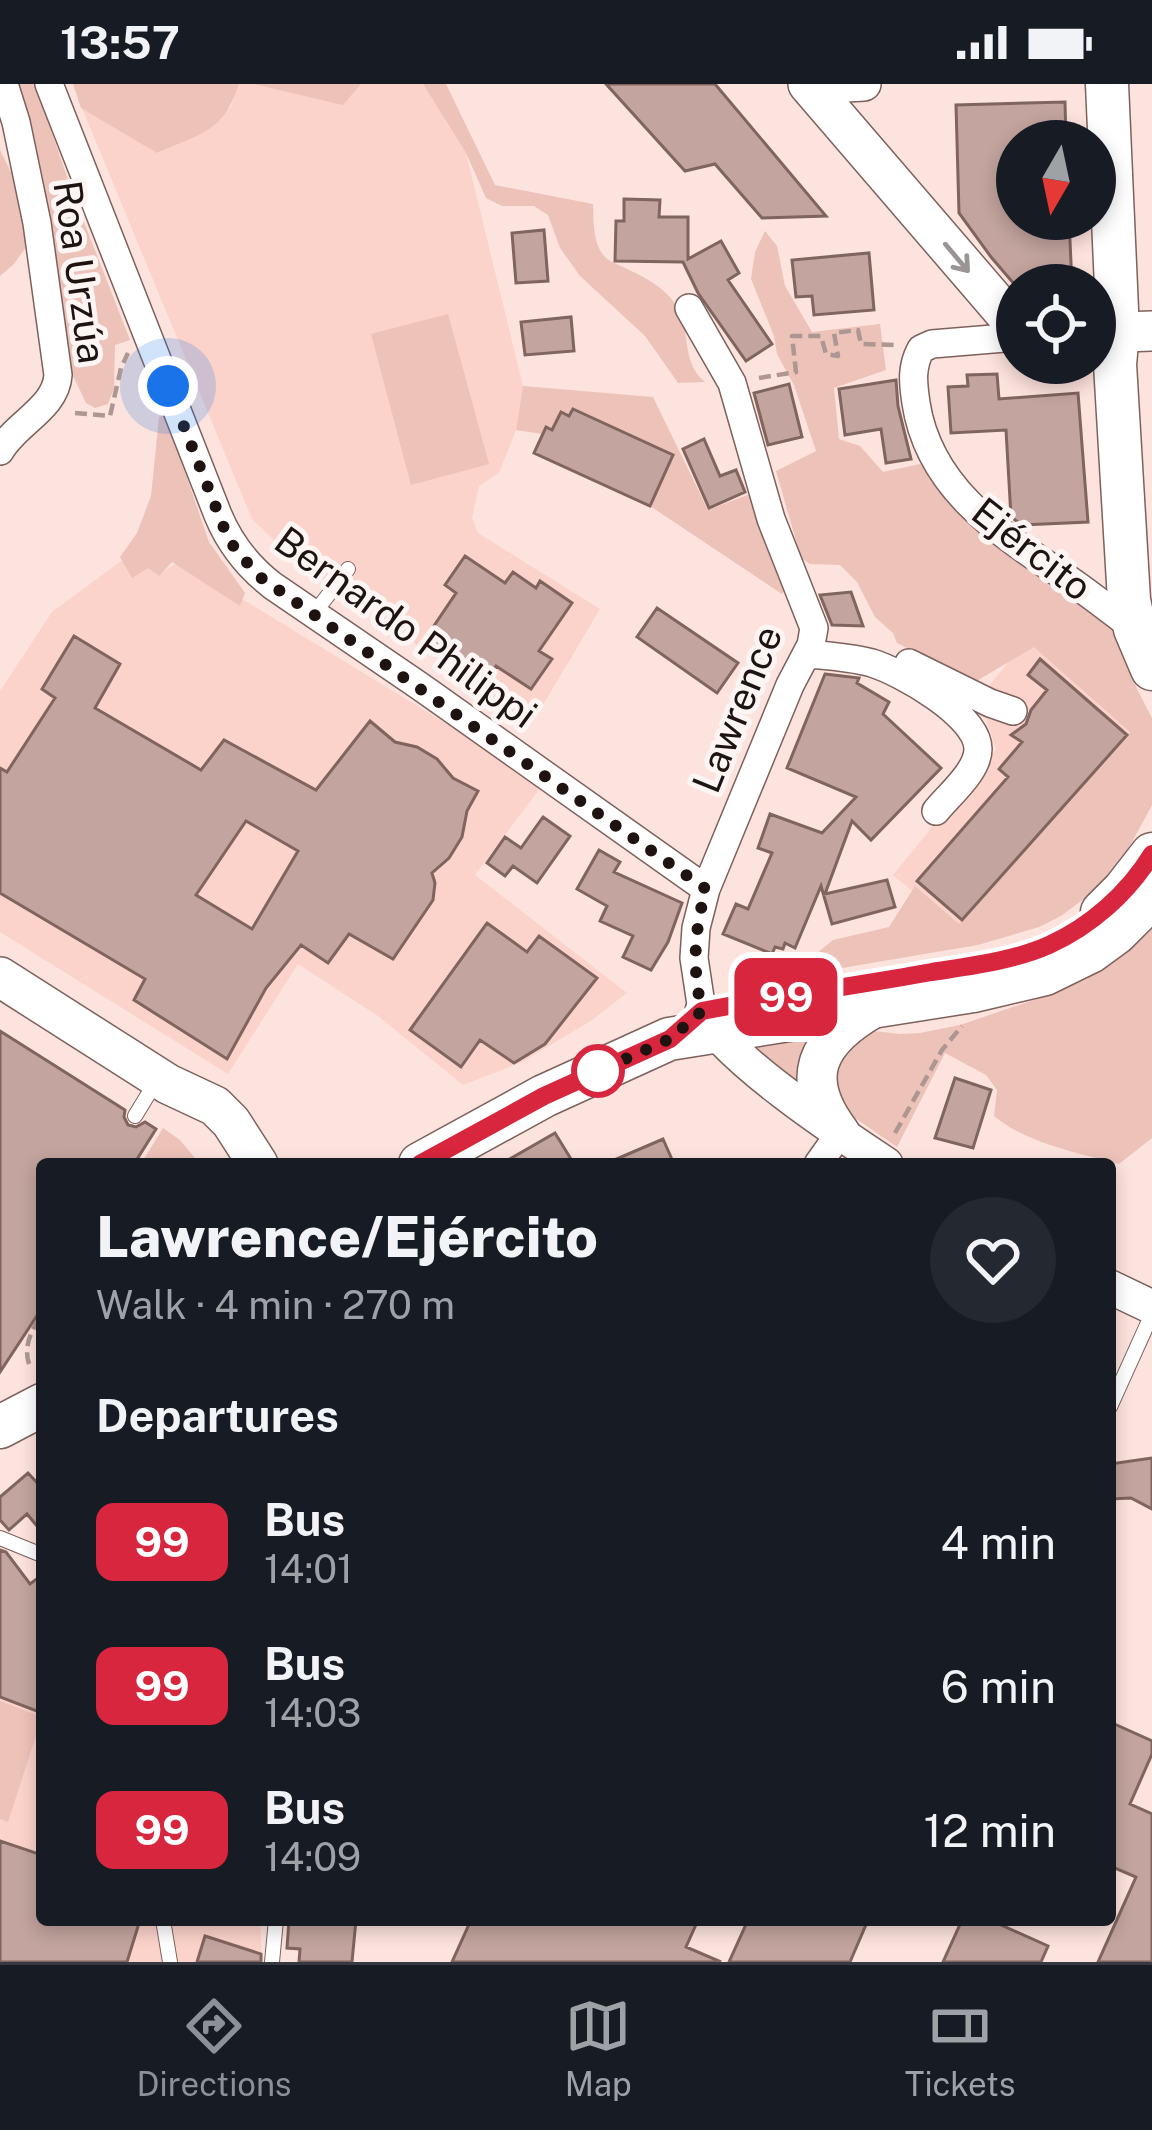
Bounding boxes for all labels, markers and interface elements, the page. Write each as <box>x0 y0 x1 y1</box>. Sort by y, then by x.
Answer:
text: 13:57 <box>60 16 180 69</box>
north arrow <box>996 120 1116 240</box>
map controls <box>996 120 1116 384</box>
street label: Roa Urzúa <box>44 178 116 366</box>
one-way arrow <box>942 242 970 273</box>
button: locate <box>996 264 1116 384</box>
your location <box>138 356 198 416</box>
street label: Ejército <box>963 488 1101 610</box>
street label: Bernardo Philippi <box>266 517 546 737</box>
street label: Lawrence <box>683 619 791 799</box>
line badge: 99 <box>732 958 840 1036</box>
text: 99 <box>758 972 814 1021</box>
unlabelled marker <box>573 1046 623 1096</box>
button: heart <box>930 1197 1056 1323</box>
text: Lawrence/Ejército <box>96 1203 598 1270</box>
text: Walk · 4 min · 270 m <box>96 1282 455 1328</box>
text: Departures <box>96 1389 339 1442</box>
text: Bus <box>264 1493 345 1546</box>
text: 4 min <box>940 1516 1056 1569</box>
text: 99 <box>134 1517 190 1566</box>
text: 14:01 <box>264 1546 353 1592</box>
text: Bus <box>264 1637 345 1690</box>
text: 6 min <box>941 1660 1056 1713</box>
text: 99 <box>134 1661 190 1710</box>
text: 14:03 <box>264 1690 361 1736</box>
text: Bus <box>264 1781 345 1834</box>
text: 12 min <box>924 1804 1056 1857</box>
text: 99 <box>134 1805 190 1854</box>
text: 14:09 <box>264 1834 361 1880</box>
tab: Directions <box>137 1993 292 2103</box>
tab: Map <box>565 1993 632 2103</box>
tab: Tickets <box>905 1993 1015 2103</box>

